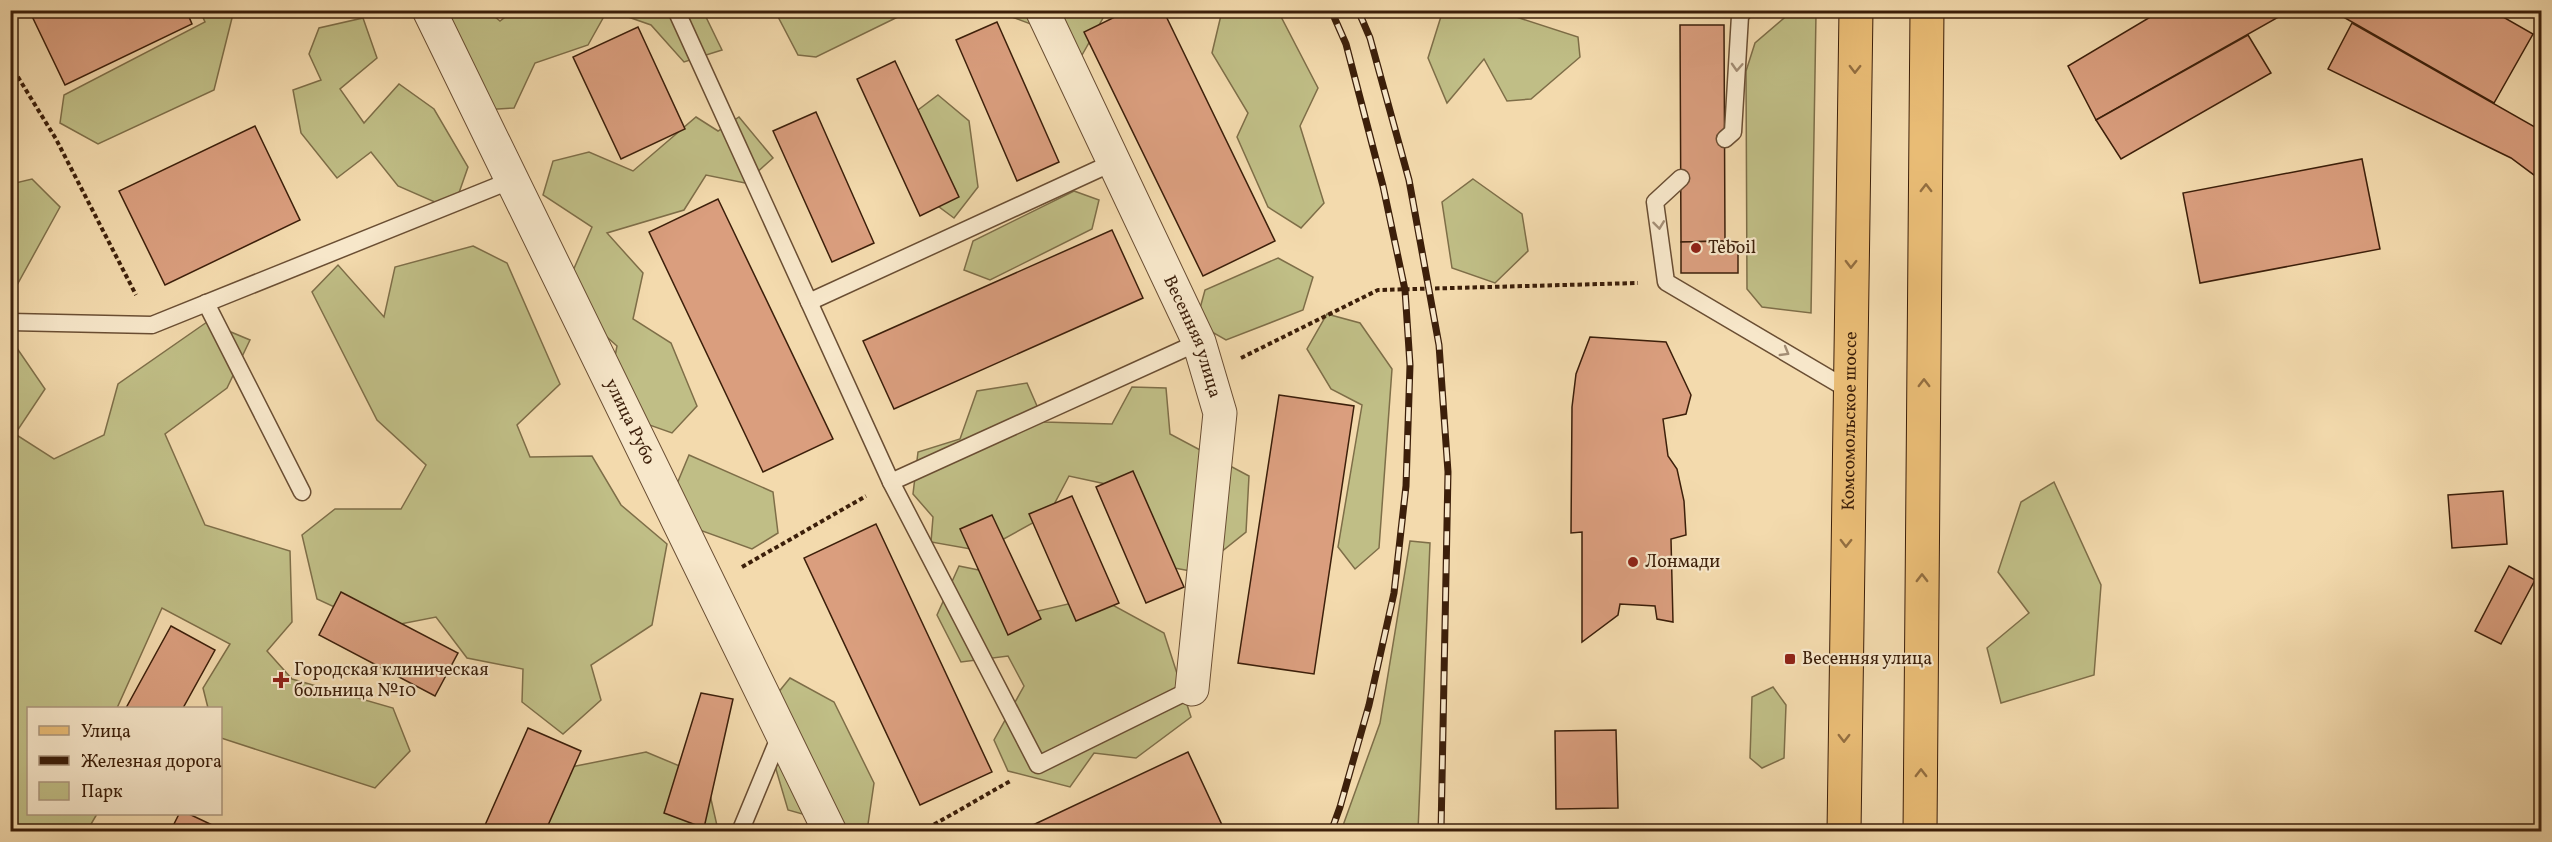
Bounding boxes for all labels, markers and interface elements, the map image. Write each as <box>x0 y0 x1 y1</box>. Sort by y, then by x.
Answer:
one-way arrow <box>1730 62 1743 71</box>
one-way arrow <box>1849 64 1861 73</box>
one-way arrow <box>1920 184 1932 193</box>
one-way arrow <box>1652 221 1664 230</box>
place label: Teboil <box>1708 236 1756 261</box>
marker: Teboil <box>1689 241 1703 255</box>
one-way arrow <box>1845 259 1857 268</box>
street label: Весенняя улица <box>1157 271 1227 401</box>
street label: Комсомольское шоссе <box>1836 331 1864 511</box>
one-way arrow <box>1779 345 1789 356</box>
street label: улица Рубо <box>598 374 661 469</box>
one-way arrow <box>1918 379 1930 388</box>
one-way arrow <box>1840 538 1853 547</box>
place label: Лонмади <box>1645 550 1720 575</box>
marker: Лонмади <box>1626 555 1640 569</box>
one-way arrow <box>1916 574 1928 583</box>
place label: Весенняя улица <box>1802 647 1932 672</box>
marker: Весенняя улица <box>1783 652 1797 666</box>
place label: Городская клиническая больница №10 <box>294 658 489 704</box>
marker: Городская клиническая больница №10 <box>272 671 290 689</box>
legend <box>27 707 222 815</box>
text: Улица <box>81 720 131 745</box>
one-way arrow <box>1838 733 1850 742</box>
text: Железная дорога <box>81 750 222 775</box>
one-way arrow <box>1915 769 1927 778</box>
text: Парк <box>81 780 123 805</box>

